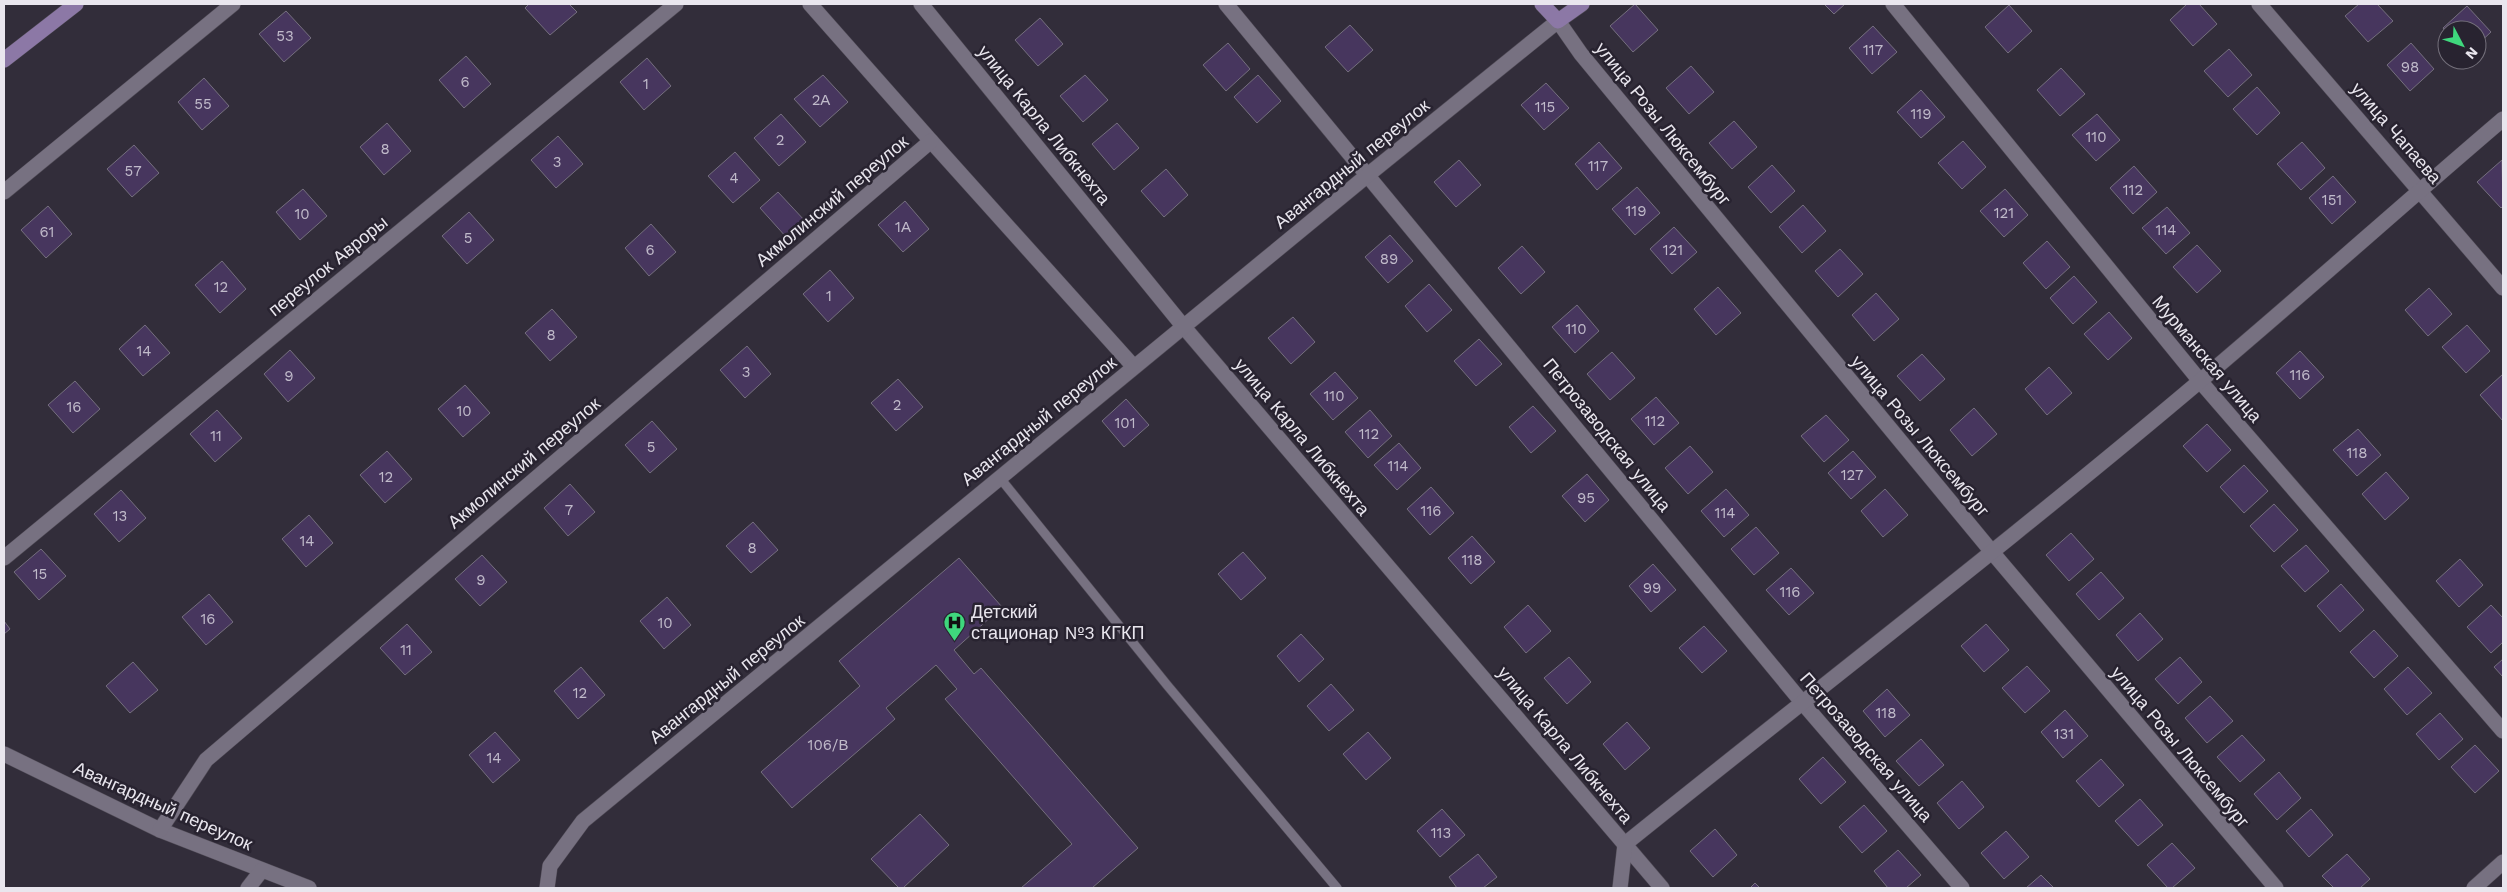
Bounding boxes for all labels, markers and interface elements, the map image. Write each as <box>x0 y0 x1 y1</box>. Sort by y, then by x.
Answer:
north arrow <box>2437 20 2487 70</box>
house number: 53 <box>276 27 294 45</box>
street label: улица Розы Люксембург <box>1591 38 1736 210</box>
street label: улица Карла Либкнехта <box>974 41 1116 209</box>
house number: 117 <box>1863 41 1883 59</box>
text: N <box>2462 44 2481 63</box>
house number: 98 <box>2401 58 2419 76</box>
house number: 6 <box>460 73 470 91</box>
house number: 1 <box>643 75 649 93</box>
street label: улица Чапаева <box>2347 78 2447 188</box>
house number: 2А <box>812 91 830 109</box>
house number: 55 <box>194 95 212 113</box>
street label: Авангардный переулок <box>1270 95 1434 233</box>
house number: 115 <box>1535 98 1555 116</box>
house number: 119 <box>1911 105 1931 123</box>
house number: 110 <box>2085 128 2107 146</box>
street label: Акмолинский переулок <box>751 131 912 270</box>
house number: 2 <box>776 131 784 149</box>
house number: 8 <box>380 140 390 158</box>
house number: 3 <box>553 153 561 171</box>
house number: 117 <box>1588 157 1608 175</box>
house number: 57 <box>124 162 142 180</box>
house number: 4 <box>729 169 739 187</box>
house number: 112 <box>2123 181 2143 199</box>
house number: 151 <box>2322 191 2342 209</box>
house number: 119 <box>1626 202 1646 220</box>
house number: 121 <box>1994 204 2014 222</box>
house number: 10 <box>294 205 310 223</box>
street label: переулок Авроры <box>264 211 392 320</box>
house number: 1А <box>895 218 911 236</box>
house number: 114 <box>2156 221 2176 239</box>
house number: 61 <box>40 223 54 241</box>
house number: 5 <box>464 229 472 247</box>
house number: 6 <box>645 241 655 259</box>
house number: 121 <box>1663 241 1683 259</box>
house number: 89 <box>1380 250 1398 268</box>
house number: 12 <box>214 278 228 296</box>
house number: 1 <box>826 287 832 305</box>
street label: Мурманская улица <box>2148 291 2267 427</box>
house number: 110 <box>1565 320 1587 338</box>
house number: 8 <box>546 326 556 344</box>
house number: 14 <box>136 342 152 360</box>
street label: улица Розы Люксембург <box>1847 351 1994 521</box>
street label: Авангардный переулок <box>957 352 1121 490</box>
street label: улица Карла Либкнехта <box>1231 354 1375 520</box>
street label: Петрозаводская улица <box>1539 354 1676 516</box>
house number: 3 <box>742 363 750 381</box>
house number: 116 <box>2290 366 2310 384</box>
house number: 9 <box>284 367 294 385</box>
house number: 110 <box>1323 387 1345 405</box>
street label: Акмолинский переулок <box>443 393 604 532</box>
house number: 2 <box>893 396 901 414</box>
house number: 16 <box>67 398 81 416</box>
house number: 10 <box>456 402 472 420</box>
house number: 112 <box>1645 412 1665 430</box>
house number: 101 <box>1114 414 1136 432</box>
house number: 112 <box>1359 425 1379 443</box>
house number: 11 <box>210 427 222 445</box>
house number: 5 <box>647 438 655 456</box>
house number: 118 <box>2347 444 2367 462</box>
house number: 114 <box>1388 457 1408 475</box>
house number: 127 <box>1841 466 1863 484</box>
house number: 12 <box>379 468 393 486</box>
house number: 95 <box>1577 489 1595 507</box>
house number: 7 <box>565 501 573 519</box>
house number: 116 <box>1421 502 1441 520</box>
house number: 114 <box>1715 504 1735 522</box>
house number: 13 <box>113 507 127 525</box>
house number: 14 <box>299 532 315 550</box>
house number: 8 <box>747 539 757 557</box>
house number: 118 <box>1462 551 1482 569</box>
house number: 15 <box>33 565 47 583</box>
house number: 9 <box>476 571 486 589</box>
house number: 99 <box>1643 579 1661 597</box>
house number: 116 <box>1780 583 1800 601</box>
place label: Детский стационар №3 КГКП <box>971 601 1145 643</box>
house number: 16 <box>201 610 215 628</box>
street label: Авангардный переулок <box>645 610 809 748</box>
hospital icon: Детский стационар №3 КГКП <box>943 610 967 641</box>
house number: 10 <box>657 614 673 632</box>
house number: 11 <box>400 641 412 659</box>
street label: улица Карла Либкнехта <box>1494 662 1638 828</box>
street label: улица Розы Люксембург <box>2107 662 2254 832</box>
street label: Петрозаводская улица <box>1796 668 1938 826</box>
house number: 12 <box>573 684 587 702</box>
house number: 118 <box>1876 704 1896 722</box>
house number: 131 <box>2054 725 2074 743</box>
house number: 106/В <box>808 736 848 754</box>
house number: 14 <box>486 749 502 767</box>
street label: Авангардный переулок <box>71 757 256 855</box>
house number: 113 <box>1431 824 1451 842</box>

